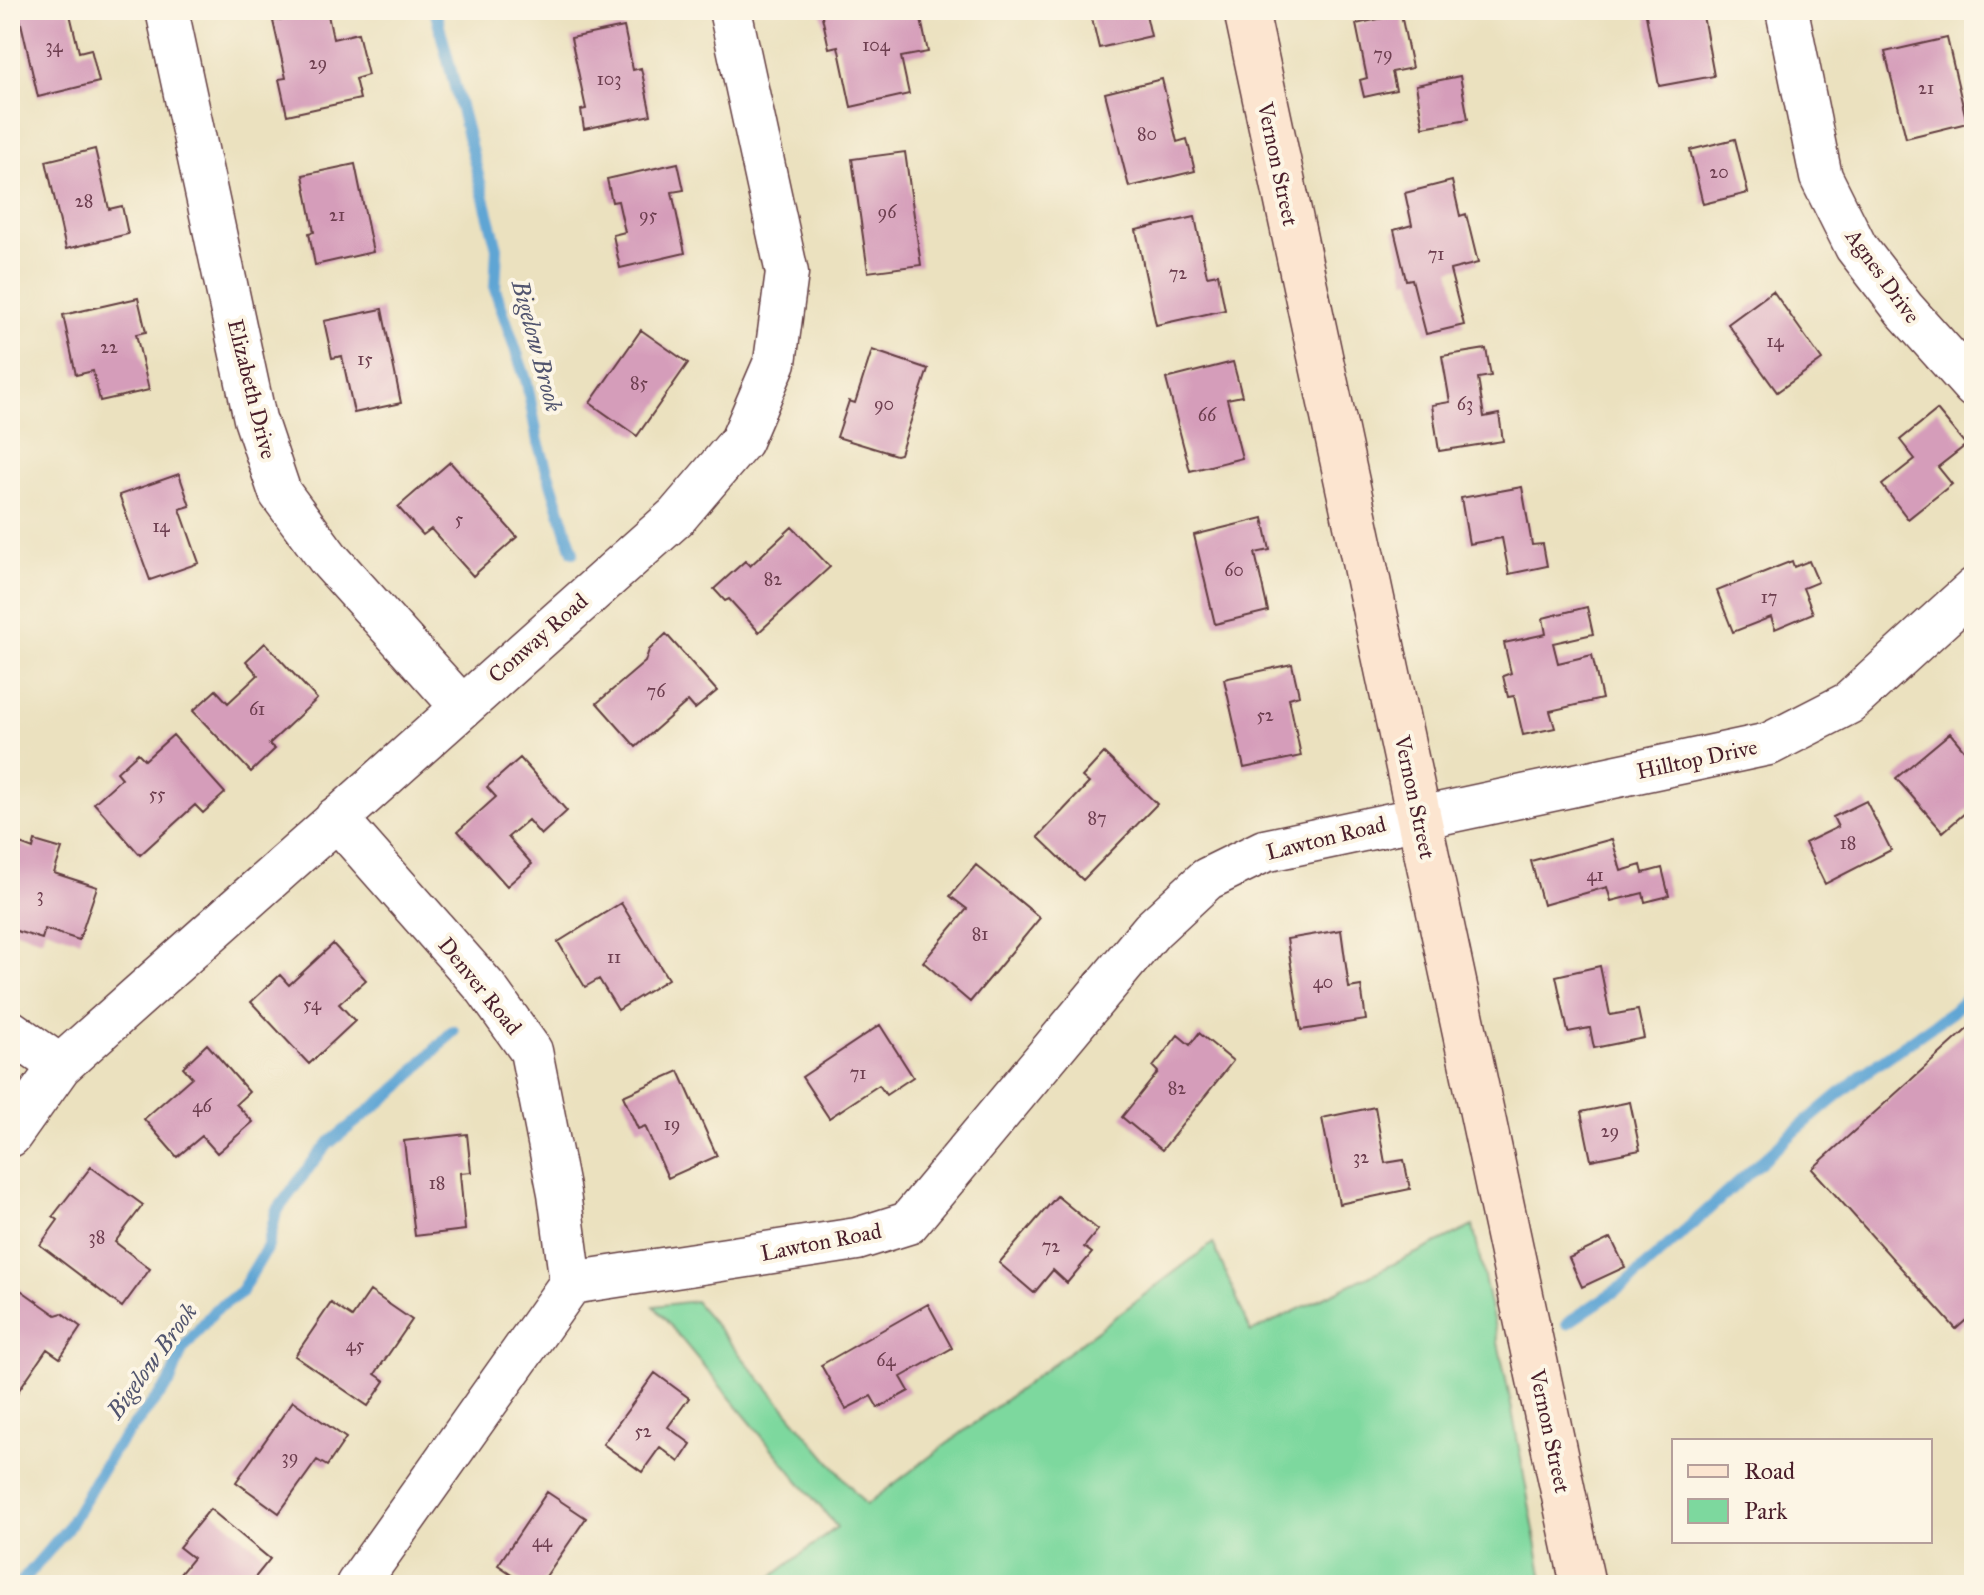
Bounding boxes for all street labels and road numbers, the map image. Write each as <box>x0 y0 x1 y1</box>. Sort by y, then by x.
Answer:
street label: Vernon Street <box>1252 99 1304 228</box>
street label: Agnes Drive <box>1839 223 1926 328</box>
street label: Elizabeth Drive <box>222 317 282 461</box>
street label: Conway Road <box>483 587 593 689</box>
street label: Vernon Street <box>1389 732 1441 861</box>
street label: Hilltop Drive <box>1634 733 1760 785</box>
street label: Lawton Road <box>1263 810 1389 866</box>
street label: Denver Road <box>433 932 527 1040</box>
street label: Lawton Road <box>758 1217 884 1267</box>
street label: Vernon Street <box>1524 1366 1576 1495</box>

